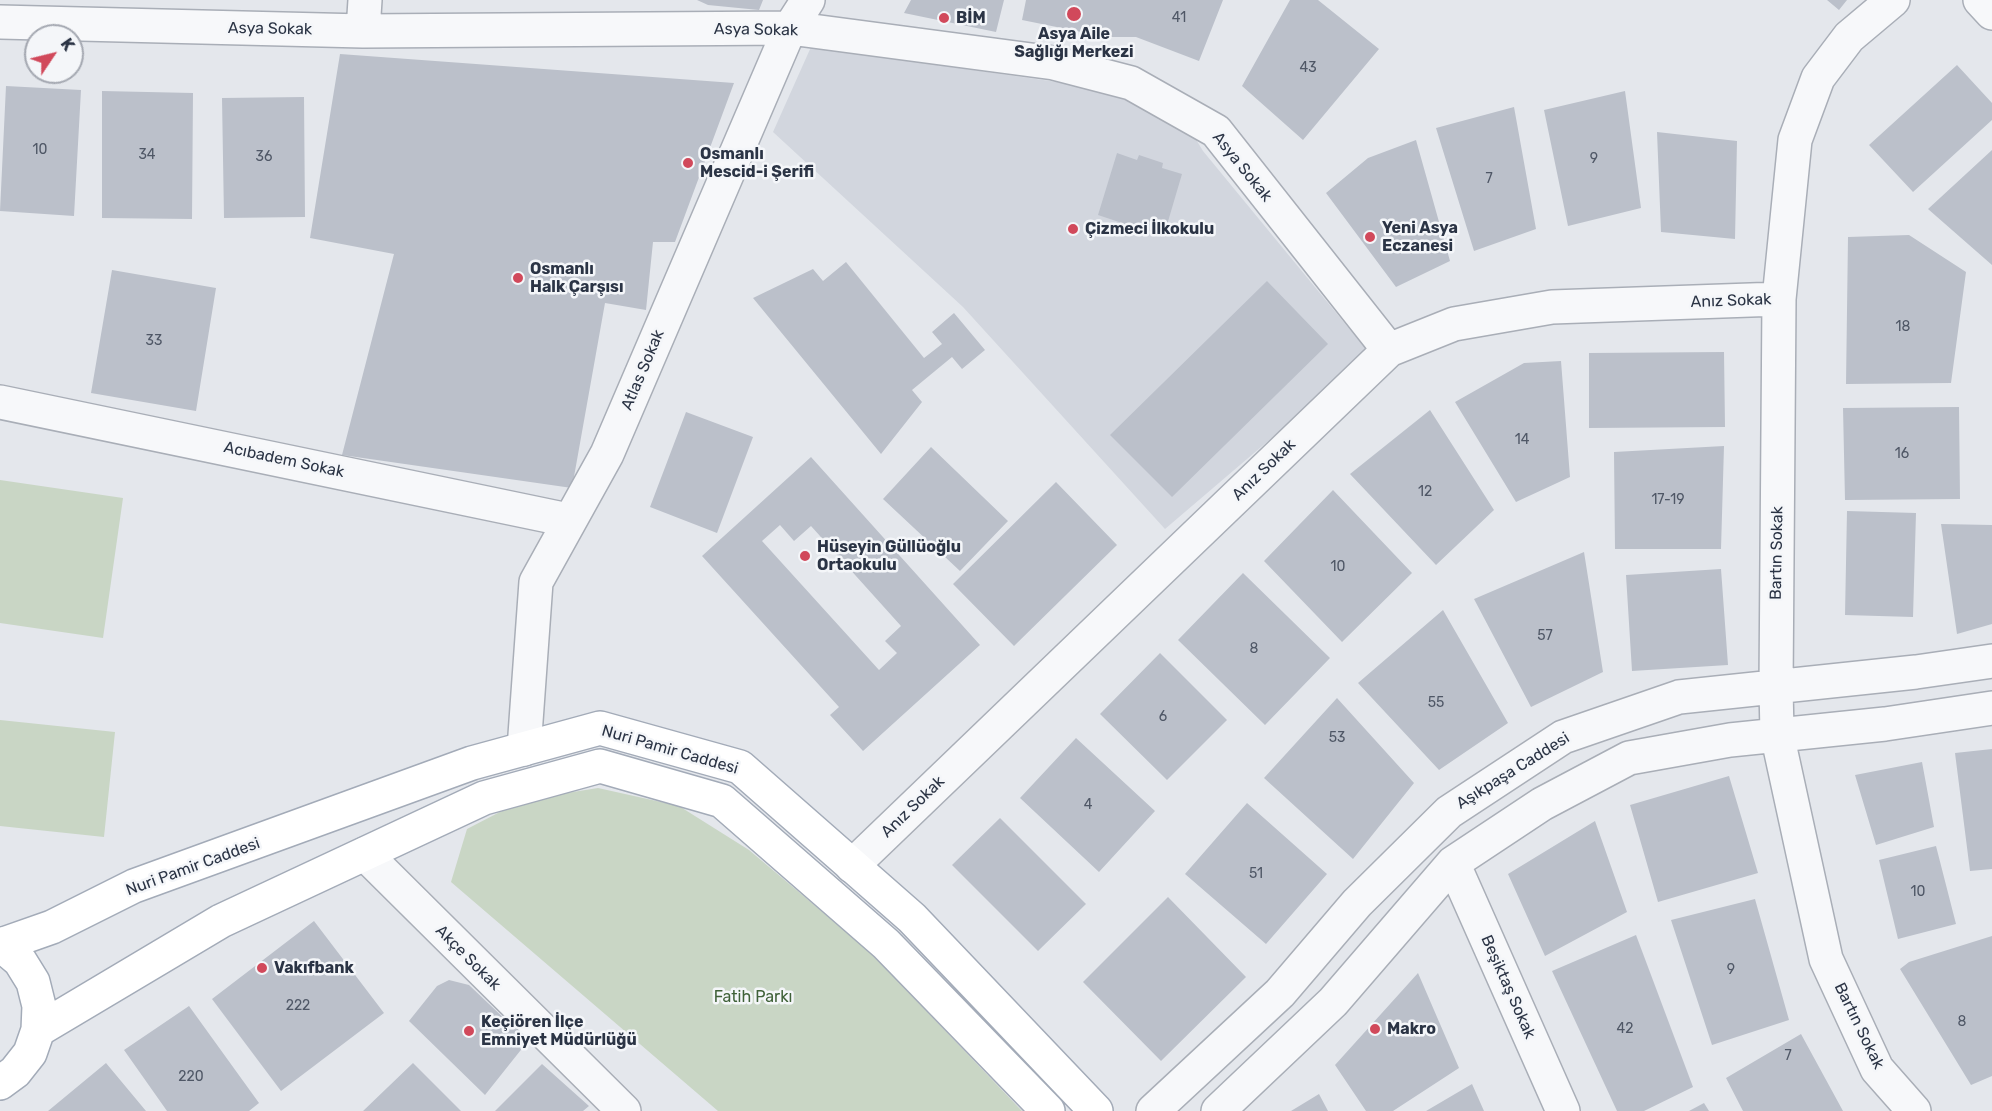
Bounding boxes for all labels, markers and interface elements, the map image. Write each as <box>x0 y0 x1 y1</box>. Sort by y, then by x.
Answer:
marker: Asya Aile Sağlığı Merkezi <box>1065 5 1083 23</box>
place label: BİM <box>956 8 986 28</box>
house number: 41 <box>1172 10 1186 26</box>
marker: BİM <box>937 11 951 25</box>
street label: Asya Sokak <box>228 19 312 39</box>
street label: Asya Sokak <box>714 20 798 40</box>
north arrow <box>24 24 84 84</box>
place label: Asya Aile Sağlığı Merkezi <box>1014 24 1134 62</box>
text: K <box>57 35 78 54</box>
house number: 43 <box>1299 60 1317 76</box>
street label: Asya Sokak <box>1208 128 1276 206</box>
house number: 10 <box>33 142 47 158</box>
place label: Osmanlı Mescid-i Şerifi <box>700 144 814 182</box>
house number: 34 <box>138 147 156 163</box>
house number: 36 <box>256 149 272 165</box>
house number: 9 <box>1590 151 1598 167</box>
marker: Osmanlı Mescid-i Şerifi <box>681 156 695 170</box>
house number: 7 <box>1485 171 1493 187</box>
place label: Yeni Asya Eczanesi <box>1382 218 1458 256</box>
place label: Çizmeci İlkokulu <box>1085 219 1214 239</box>
marker: Çizmeci İlkokulu <box>1066 222 1080 236</box>
marker: Yeni Asya Eczanesi <box>1363 230 1377 244</box>
place label: Osmanlı Halk Çarşısı <box>530 259 623 297</box>
marker: Osmanlı Halk Çarşısı <box>511 271 525 285</box>
street label: Anız Sokak <box>1690 290 1772 312</box>
house number: 18 <box>1896 319 1910 335</box>
street label: Atlas Sokak <box>617 327 669 413</box>
house number: 33 <box>146 333 162 349</box>
house number: 14 <box>1515 432 1529 448</box>
street label: Anız Sokak <box>1228 435 1300 505</box>
street label: Acıbadem Sokak <box>222 438 346 482</box>
house number: 16 <box>1895 446 1909 462</box>
house number: 12 <box>1418 484 1432 500</box>
house number: 17-19 <box>1651 492 1685 508</box>
street label: Bartın Sokak <box>1767 506 1787 600</box>
place label: Hüseyin Güllüoğlu Ortaokulu <box>817 537 961 575</box>
marker: Hüseyin Güllüoğlu Ortaokulu <box>798 549 812 563</box>
house number: 10 <box>1331 559 1345 575</box>
house number: 57 <box>1537 628 1553 644</box>
house number: 8 <box>1250 641 1258 657</box>
house number: 55 <box>1428 695 1444 711</box>
house number: 6 <box>1159 709 1167 725</box>
street label: Nuri Pamir Caddesi <box>599 721 741 779</box>
street label: Aşıkpaşa Caddesi <box>1453 728 1573 814</box>
house number: 53 <box>1329 730 1345 746</box>
street label: Anız Sokak <box>877 772 949 842</box>
house number: 4 <box>1084 797 1092 813</box>
street label: Nuri Pamir Caddesi <box>123 834 263 900</box>
house number: 51 <box>1249 866 1263 882</box>
house number: 10 <box>1911 884 1925 900</box>
street label: Akçe Sokak <box>431 921 505 995</box>
street label: Beşiktaş Sokak <box>1477 932 1539 1042</box>
place label: Vakıfbank <box>274 958 354 978</box>
marker: Vakıfbank <box>255 961 269 975</box>
house number: 9 <box>1727 962 1735 978</box>
street label: Bartın Sokak <box>1830 980 1888 1072</box>
park label: Fatih Parkı <box>714 987 792 1007</box>
house number: 222 <box>286 998 310 1014</box>
place label: Keçiören İlçe Emniyet Müdürlüğü <box>481 1012 637 1050</box>
house number: 8 <box>1958 1014 1966 1030</box>
place label: Makro <box>1387 1019 1436 1039</box>
house number: 42 <box>1617 1021 1633 1037</box>
marker: Makro <box>1368 1022 1382 1036</box>
marker: Keçiören İlçe Emniyet Müdürlüğü <box>462 1024 476 1038</box>
house number: 7 <box>1784 1048 1792 1064</box>
house number: 220 <box>178 1069 204 1085</box>

